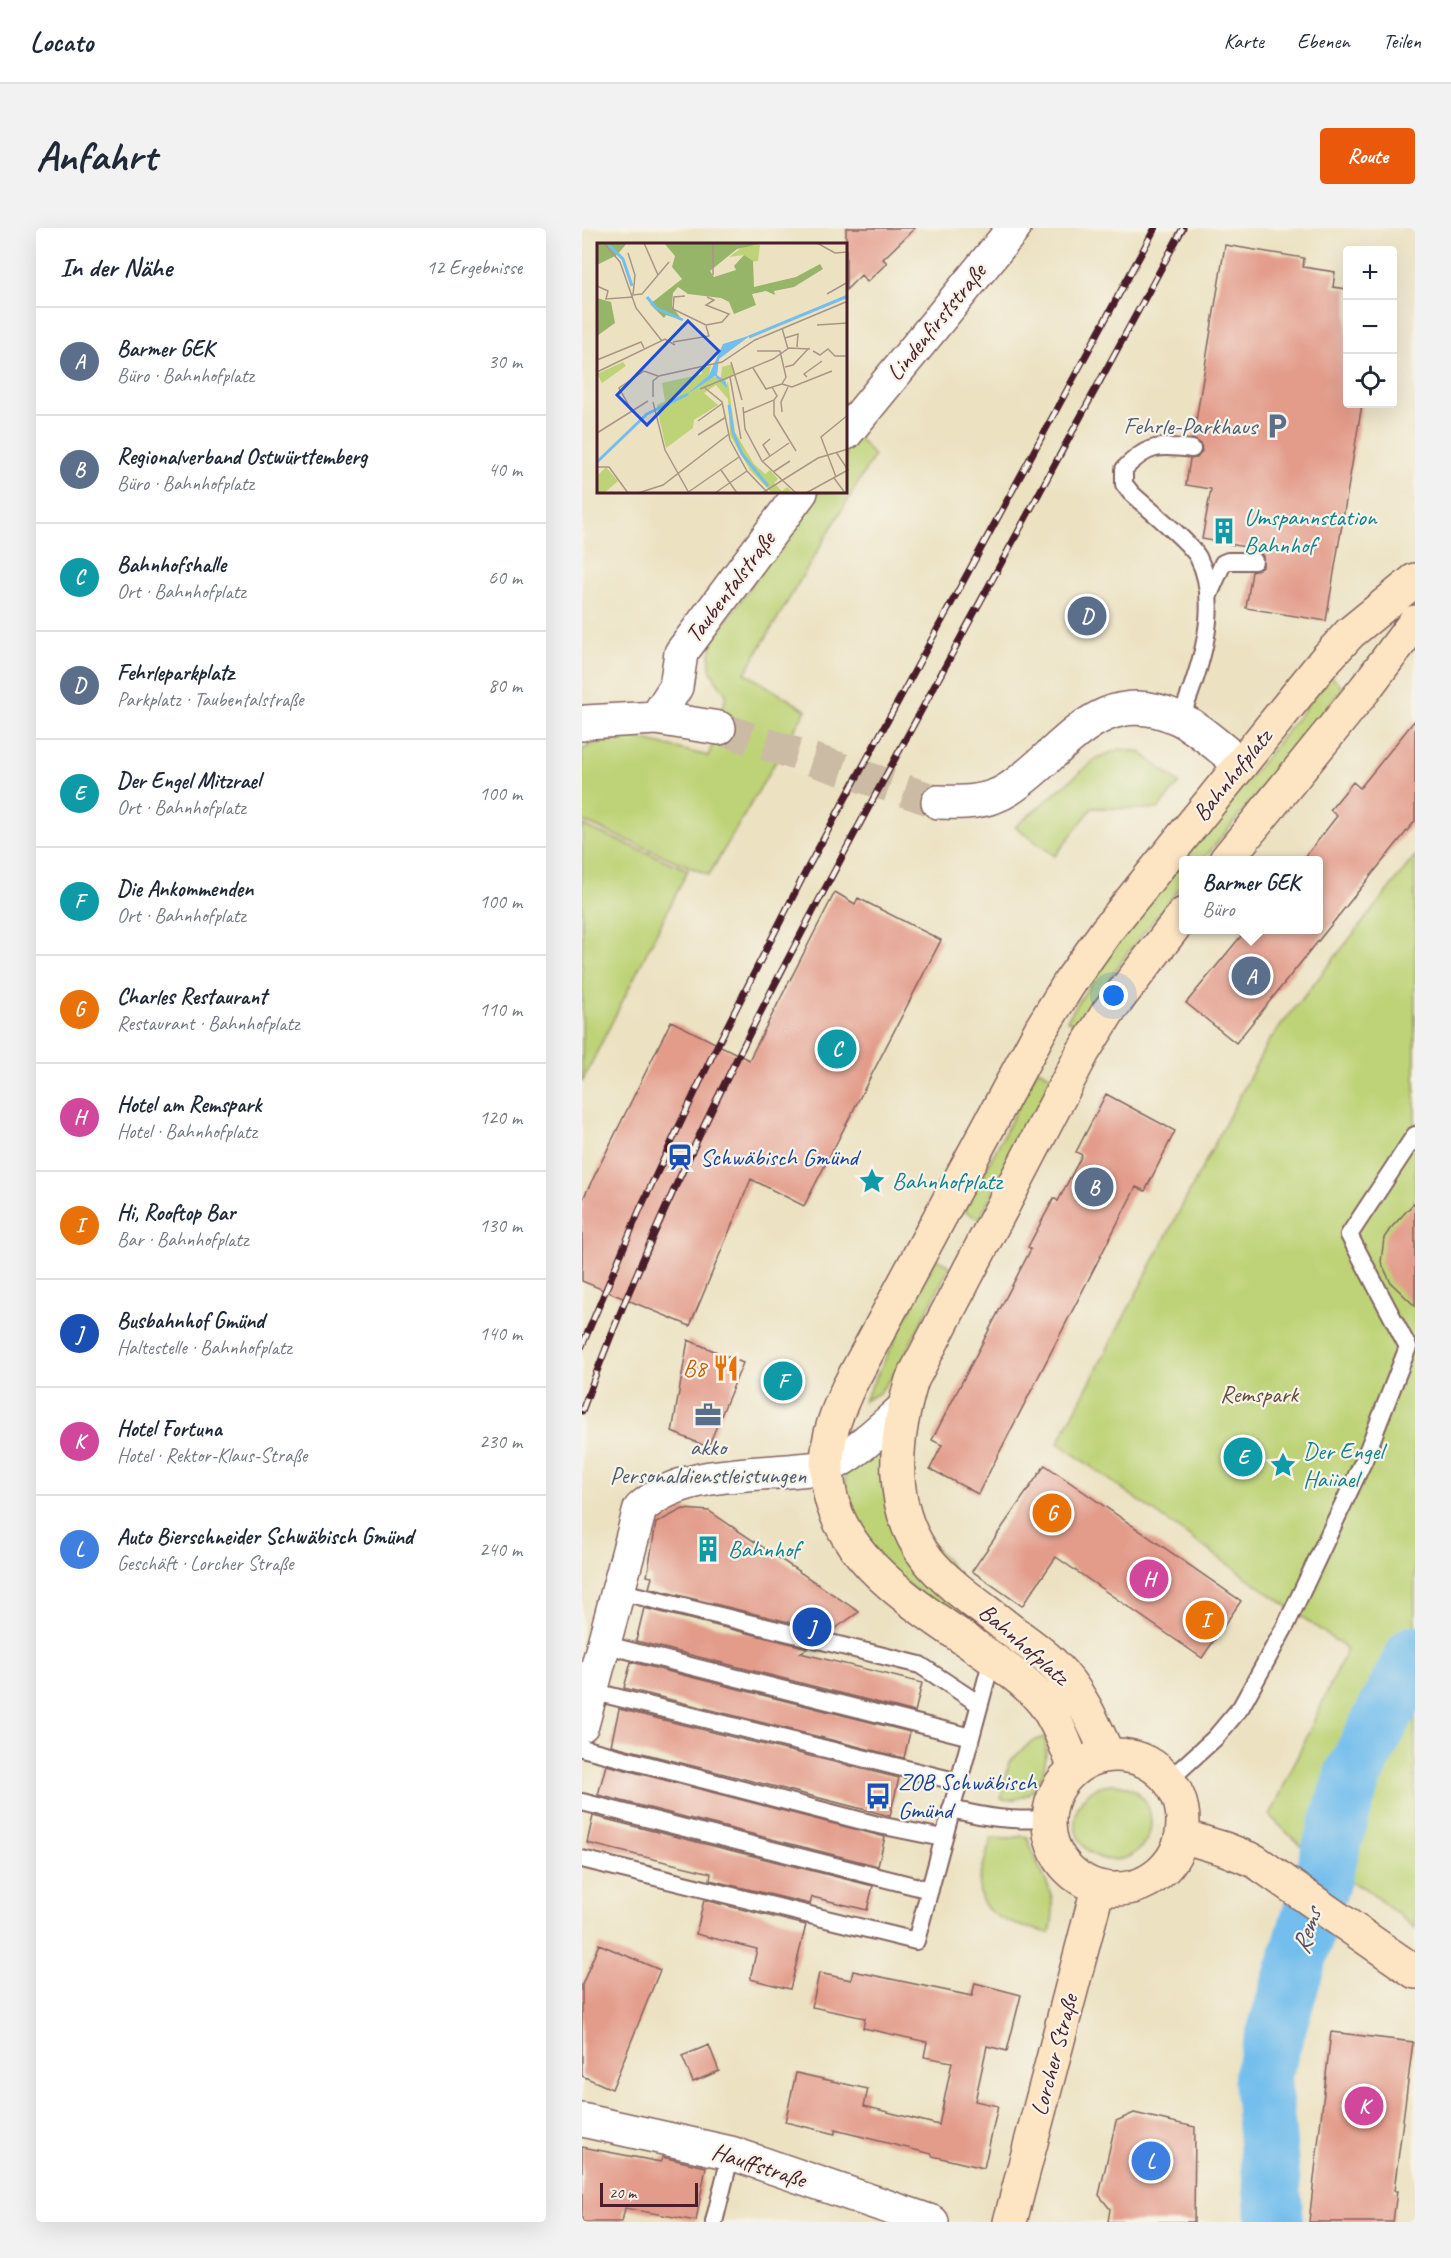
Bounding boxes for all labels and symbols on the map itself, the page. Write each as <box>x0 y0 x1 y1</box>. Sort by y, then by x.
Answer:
inset map <box>597 243 848 494</box>
street label: Lindenfirststraße <box>880 256 994 387</box>
place label: Fehrle-Parkhaus <box>1124 411 1260 441</box>
parking icon: Fehrle-Parkhaus <box>1262 411 1292 441</box>
place label: Umspannstation Bahnhof <box>1244 502 1378 560</box>
building icon: Umspannstation Bahnhof <box>1209 516 1239 546</box>
street label: Taubentalstraße <box>678 524 783 649</box>
pin: D <box>1068 594 1106 638</box>
street label: Bahnhofplatz <box>1186 721 1280 827</box>
pin: A <box>1232 954 1270 999</box>
your location <box>1099 981 1128 1010</box>
pin: C <box>818 1026 856 1072</box>
station icon: Schwäbisch Gmünd <box>665 1142 695 1172</box>
place label: Schwäbisch Gmünd <box>700 1142 862 1172</box>
pin: B <box>1074 1164 1114 1210</box>
place icon: Bahnhofplatz <box>857 1166 887 1196</box>
place label: Bahnhofplatz <box>892 1166 1004 1196</box>
place label: B8 <box>683 1353 708 1383</box>
restaurant icon: B8 <box>711 1353 741 1383</box>
pin: F <box>764 1358 802 1404</box>
park label: Remspark <box>1220 1379 1300 1409</box>
office icon: akko Personaldienstleistungen <box>693 1400 723 1430</box>
place label: akko Personaldienstleistungen <box>610 1432 806 1490</box>
pin: E <box>1224 1434 1262 1480</box>
place label: Der Engel Haiiael <box>1303 1436 1387 1494</box>
place icon: Der Engel Haiiael <box>1268 1450 1298 1480</box>
pin: G <box>1032 1490 1072 1536</box>
building icon: Bahnhof <box>693 1534 723 1564</box>
place label: Bahnhof <box>728 1534 804 1564</box>
pin: H <box>1130 1556 1168 1602</box>
street label: Bahnhofplatz <box>973 1597 1077 1693</box>
pin: I <box>1186 1598 1224 1642</box>
pin: J <box>792 1604 832 1650</box>
place label: ZOB Schwäbisch Gmünd <box>898 1767 1038 1825</box>
bus stop icon: ZOB Schwäbisch Gmünd <box>863 1781 893 1811</box>
water label: Rems <box>1284 1901 1330 1958</box>
street label: Lorcher Straße <box>1023 1989 1085 2119</box>
pin: K <box>1344 2084 1384 2128</box>
street label: Hauffstraße <box>708 2136 812 2195</box>
pin: L <box>1132 2138 1170 2184</box>
scale bar <box>600 2180 698 2208</box>

